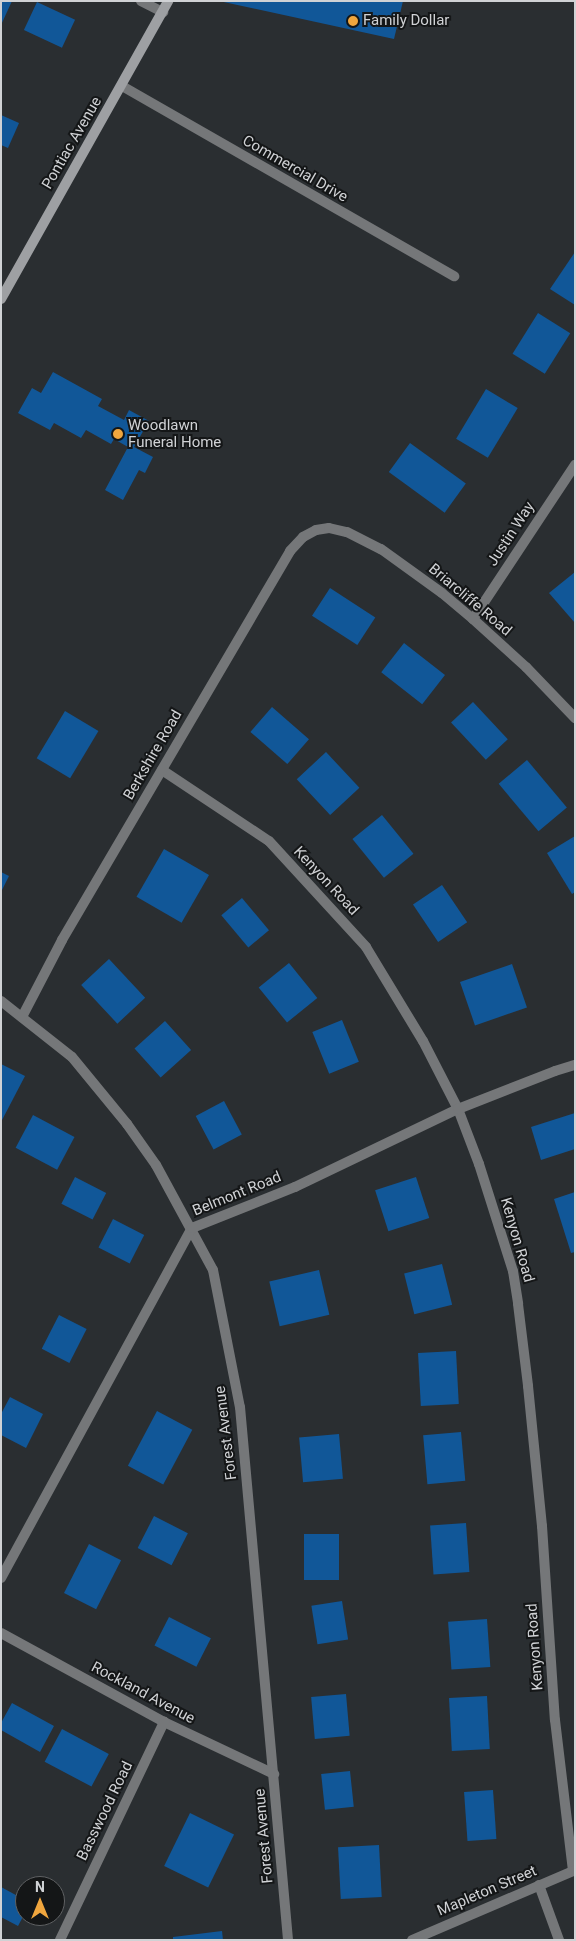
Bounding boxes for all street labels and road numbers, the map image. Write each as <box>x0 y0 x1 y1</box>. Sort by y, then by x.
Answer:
street label: Pontiac Avenue <box>38 94 106 192</box>
street label: Commercial Drive <box>239 132 351 206</box>
street label: Justin Way <box>484 498 538 570</box>
street label: Briarcliffe Road <box>425 560 515 640</box>
street label: Berkshire Road <box>120 707 186 803</box>
street label: Kenyon Road <box>290 843 362 919</box>
street label: Belmont Road <box>190 1168 284 1220</box>
street label: Kenyon Road <box>496 1196 538 1284</box>
street label: Forest Avenue <box>211 1385 241 1481</box>
street label: Kenyon Road <box>523 1603 547 1691</box>
street label: Rockland Avenue <box>88 1658 198 1728</box>
street label: Basswood Road <box>73 1759 137 1863</box>
street label: Forest Avenue <box>251 1788 277 1884</box>
street label: Mapleton Street <box>435 1862 539 1920</box>

